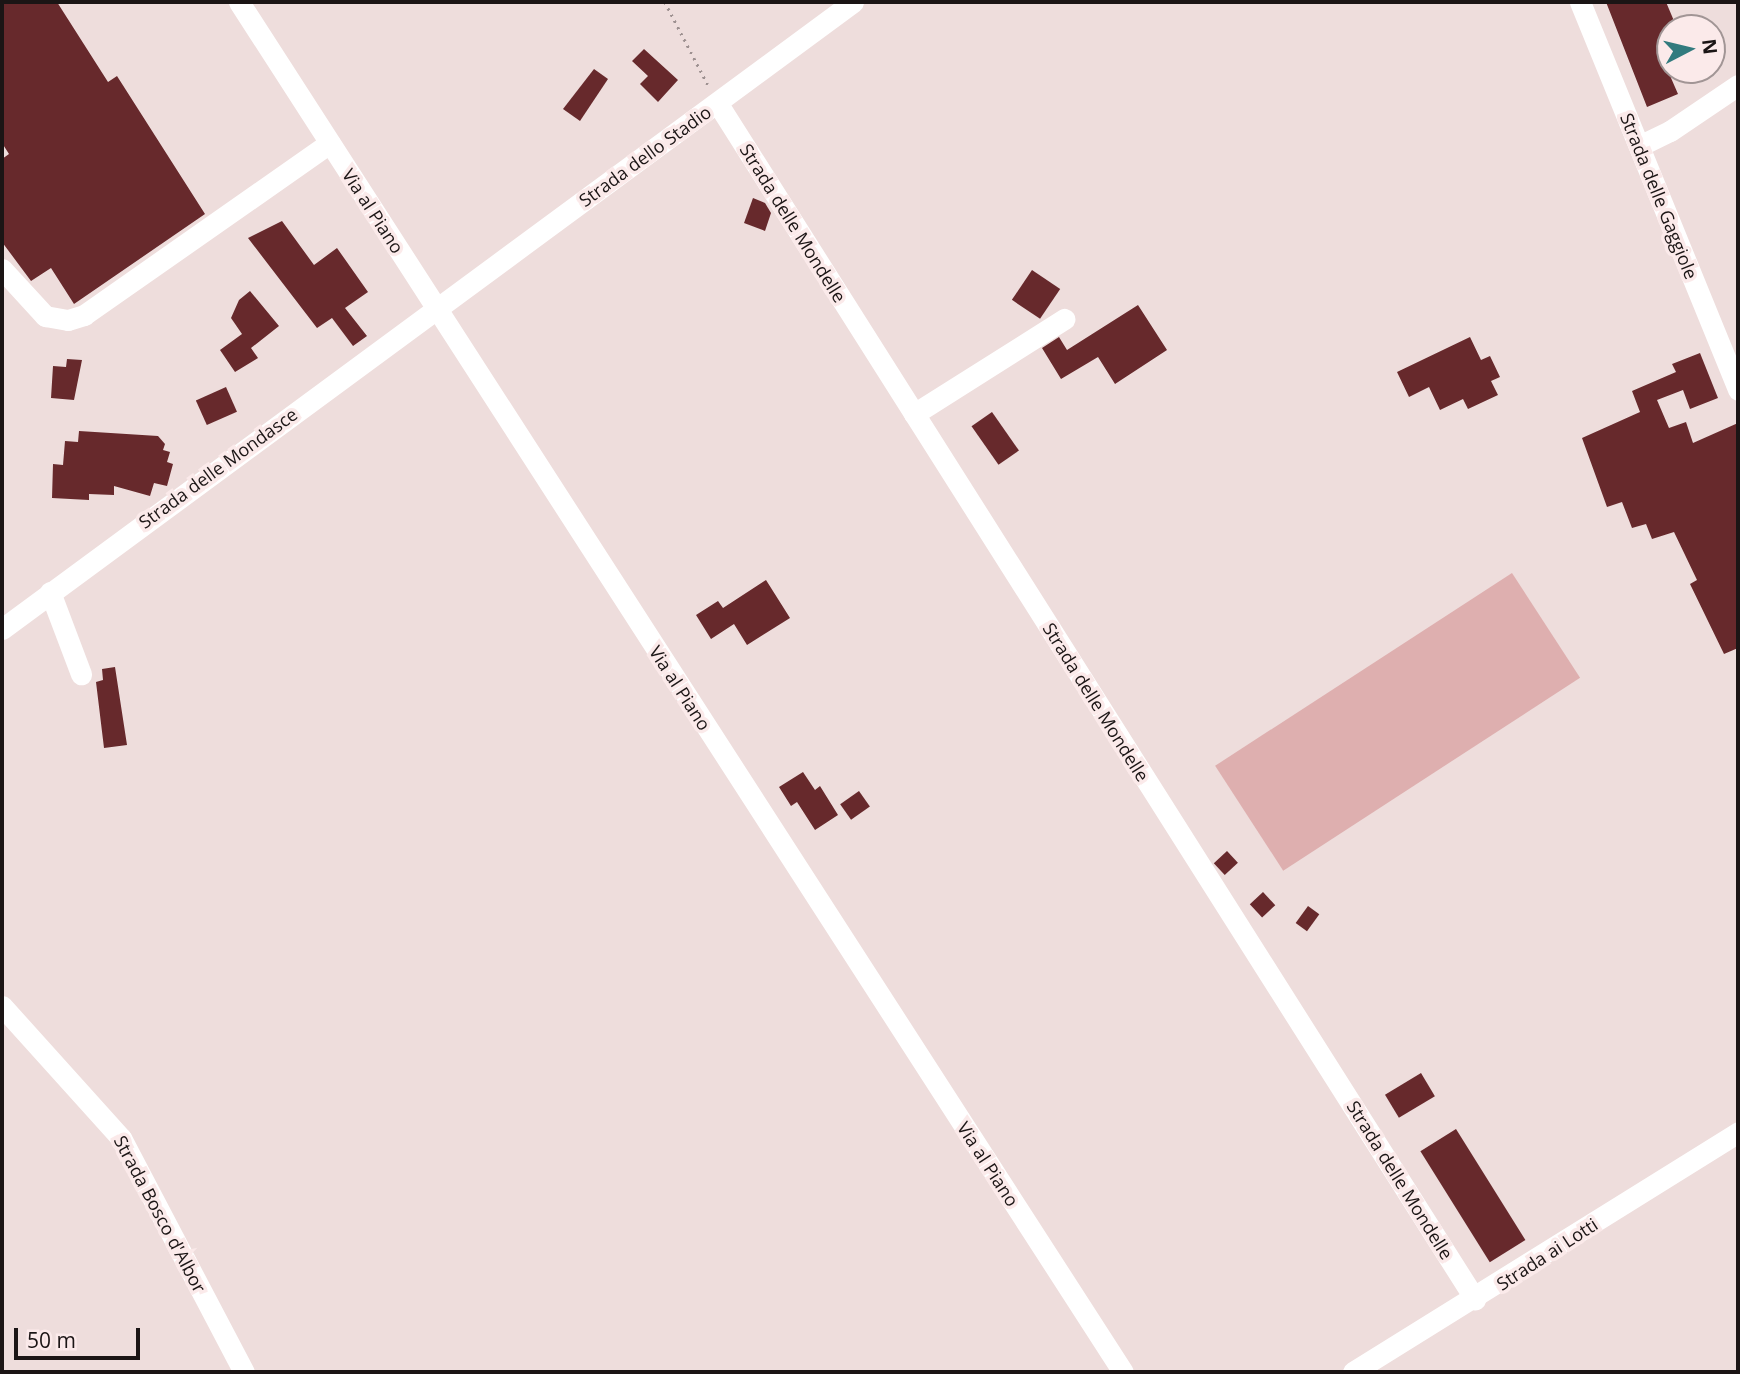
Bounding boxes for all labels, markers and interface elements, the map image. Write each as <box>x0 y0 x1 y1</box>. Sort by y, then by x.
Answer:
north arrow <box>1656 14 1726 84</box>
text: N <box>1696 37 1724 56</box>
street label: Strada dello Stadio <box>575 101 715 211</box>
street label: Strada delle Gaggiole <box>1616 110 1702 282</box>
street label: Strada delle Mondelle <box>735 140 851 306</box>
street label: Via al Piano <box>338 165 408 257</box>
street label: Strada delle Mondasce <box>135 403 301 533</box>
street label: Strada delle Mondelle <box>1038 619 1154 785</box>
street label: Via al Piano <box>645 642 715 734</box>
street label: Strada delle Mondelle <box>1342 1097 1458 1263</box>
street label: Via al Piano <box>953 1118 1023 1210</box>
street label: Strada Bosco d'Albor <box>109 1132 211 1296</box>
street label: Strada ai Lotti <box>1492 1213 1602 1295</box>
scale bar <box>18 1314 144 1358</box>
text: 50 m <box>27 1326 76 1354</box>

